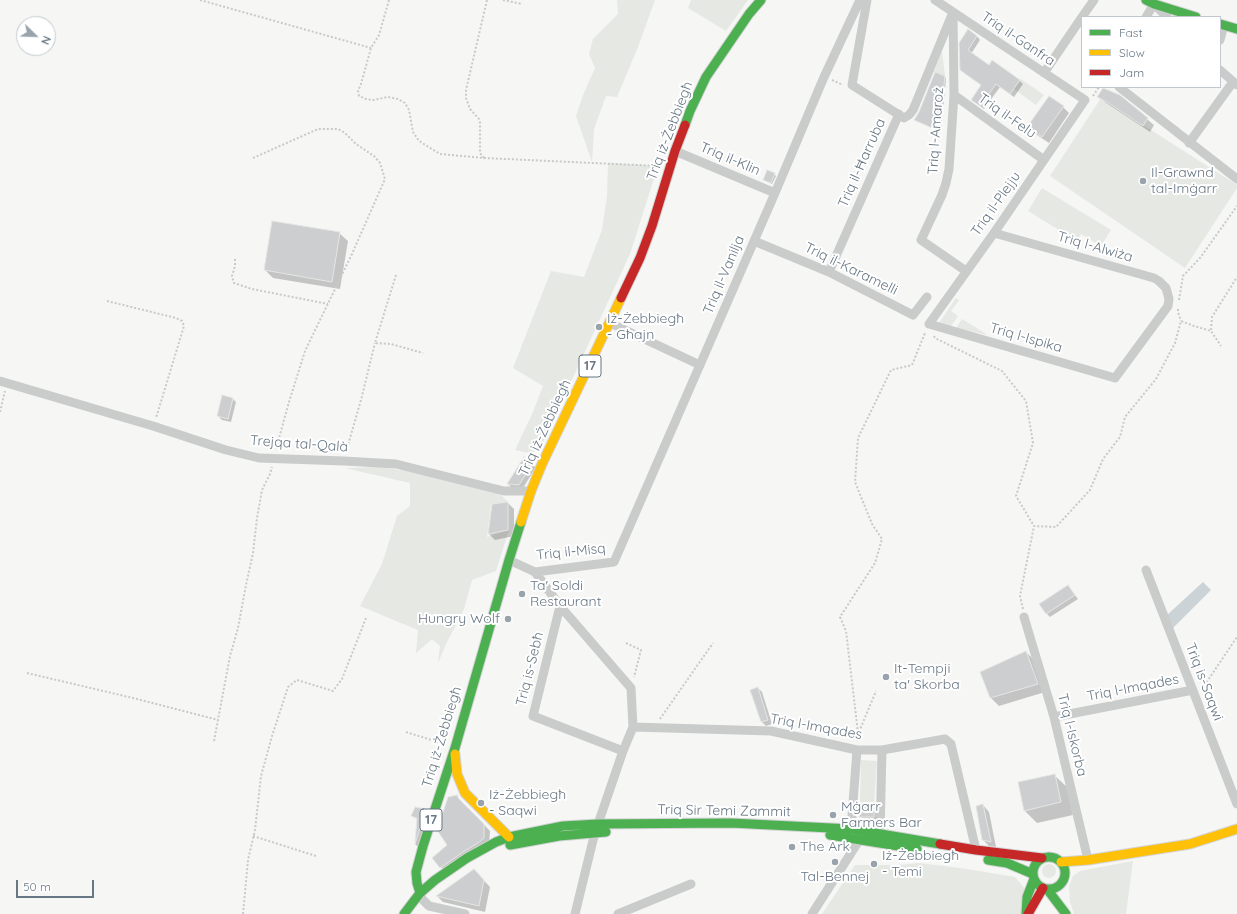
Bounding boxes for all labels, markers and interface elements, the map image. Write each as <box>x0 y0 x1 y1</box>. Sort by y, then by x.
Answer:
street label: Triq il-Ganfra <box>978 8 1058 70</box>
north arrow <box>16 16 56 56</box>
legend <box>1081 16 1221 88</box>
text: Fast <box>1119 25 1143 40</box>
text: N <box>38 34 54 47</box>
text: Slow <box>1119 45 1145 60</box>
text: Jam <box>1119 65 1144 80</box>
street label: Triq iż-Żebbiegħ <box>643 79 697 183</box>
street label: Triq l-Amaroż <box>925 87 947 175</box>
street label: Triq il-Felu <box>975 90 1039 142</box>
street label: Triq il-Ħarruba <box>835 116 889 210</box>
street label: Triq il-Klin <box>697 139 763 179</box>
place label: Il-Grawnd tal-Imġarr <box>1151 165 1217 198</box>
street label: Triq il-Plejju <box>968 168 1024 240</box>
marker: Il-Grawnd tal-Imġarr <box>1138 176 1148 186</box>
street label: Triq l-Alwiża <box>1055 228 1135 266</box>
street label: Triq il-Vanilja <box>700 233 748 317</box>
street label: Triq il-Karamelli <box>802 239 900 299</box>
place label: Iż-Żebbiegħ - Għajn <box>607 311 684 344</box>
street label: Triq l-Ispika <box>988 320 1064 356</box>
marker: Iż-Żebbiegħ - Għajn <box>594 322 604 332</box>
road number: 17 <box>579 355 601 377</box>
street label: Triq iż-Żebbiegħ <box>515 377 575 479</box>
street label: Trejqa tal-Qalà <box>249 432 349 456</box>
street label: Triq il-Misq <box>536 540 606 564</box>
place label: Ta' Soldi Restaurant <box>530 578 601 610</box>
marker: Ta' Soldi Restaurant <box>517 589 527 599</box>
place label: Hungry Wolf <box>418 611 500 627</box>
marker: Hungry Wolf <box>503 614 513 624</box>
street label: Triq is-Sebħ <box>513 630 547 708</box>
street label: Triq is-Saqwi <box>1182 641 1226 723</box>
place label: It-Tempji ta' Skorba <box>894 661 960 694</box>
street label: Triq l-Imqades <box>1086 671 1180 705</box>
marker: It-Tempji ta' Skorba <box>881 672 891 682</box>
street label: Triq iż-Żebbiegħ <box>419 684 465 790</box>
street label: Triq l-Iskorba <box>1054 692 1090 778</box>
street label: Triq l-Imqades <box>769 711 863 743</box>
place label: Iż-Żebbiegħ - Saqwi <box>489 787 566 820</box>
marker: Iż-Żebbiegħ - Saqwi <box>476 798 486 808</box>
place label: Mġarr Farmers Bar <box>841 799 922 832</box>
street label: Triq Sir Temi Zammit <box>657 801 791 821</box>
road number: 17 <box>420 809 442 831</box>
marker: Mġarr Farmers Bar <box>828 810 838 820</box>
place label: The Ark <box>800 839 850 855</box>
marker: The Ark <box>787 842 797 852</box>
place label: Iż-Żebbiegħ - Temi <box>882 848 959 880</box>
marker: Tal-Bennej <box>830 857 840 867</box>
marker: Iż-Żebbiegħ - Temi <box>869 859 879 869</box>
place label: Tal-Bennej <box>800 869 870 885</box>
scale bar <box>18 872 96 898</box>
text: 50 m <box>23 879 51 894</box>

